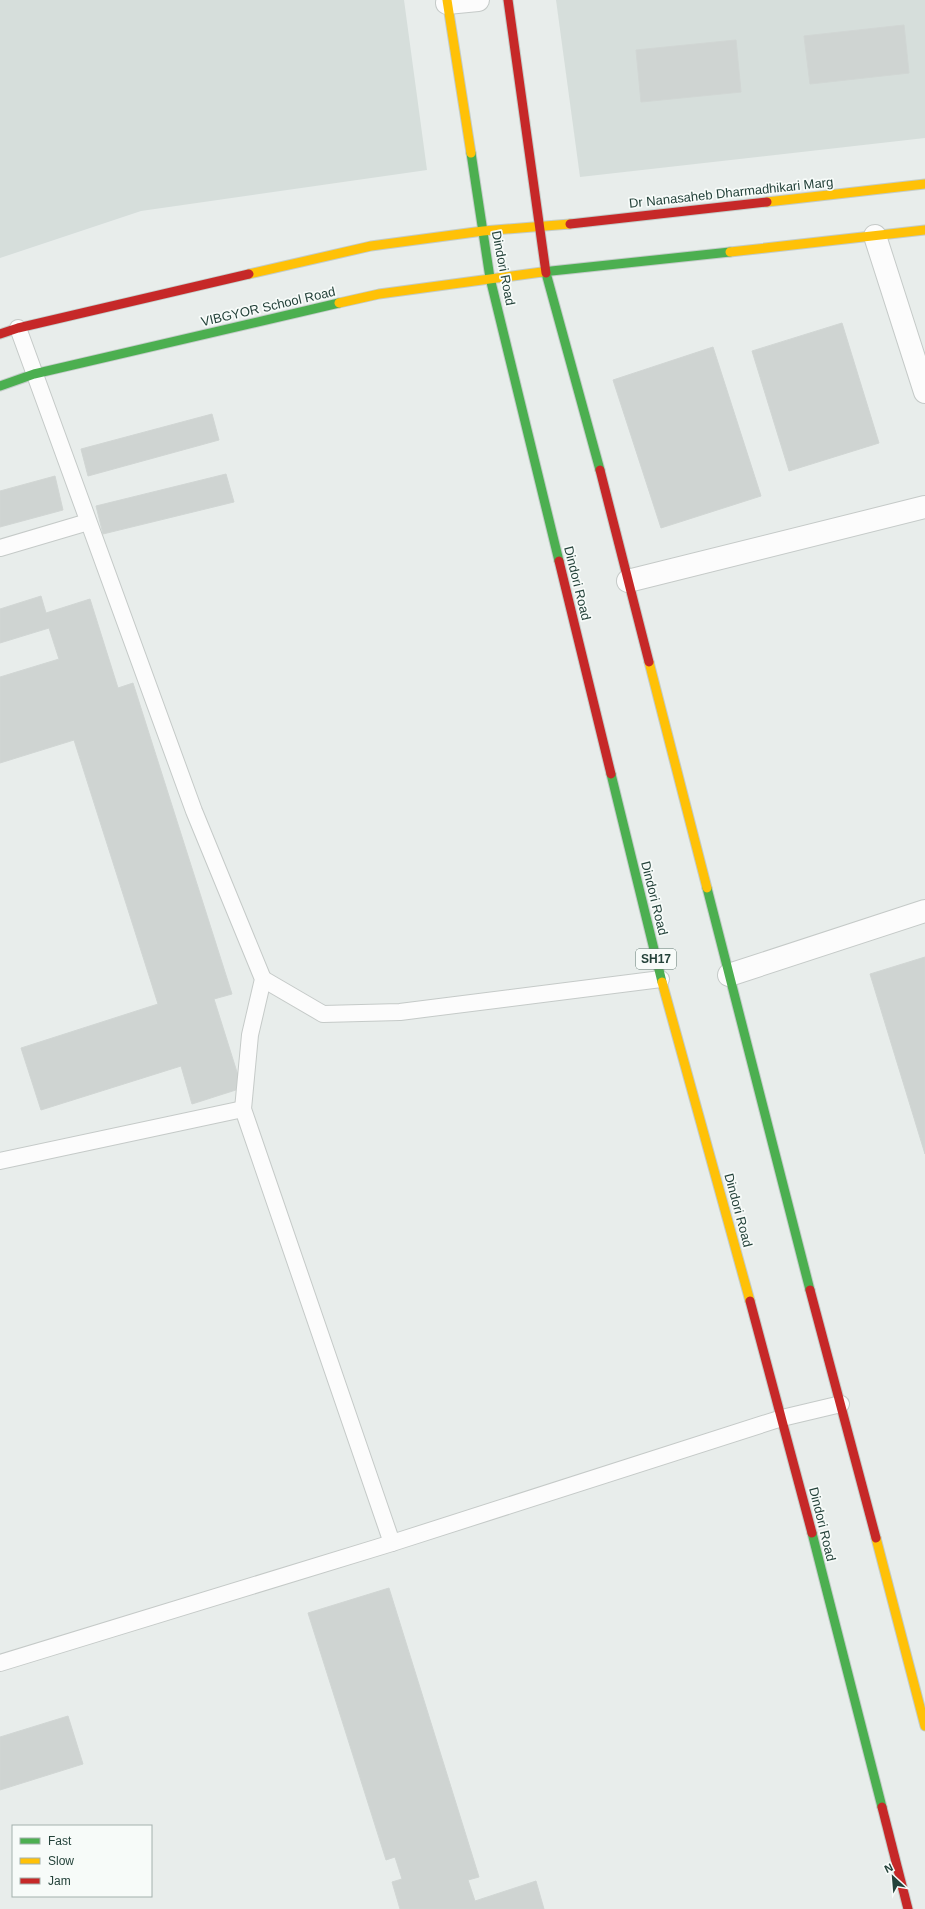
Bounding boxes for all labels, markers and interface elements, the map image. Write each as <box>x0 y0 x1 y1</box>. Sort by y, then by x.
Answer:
street label: Dr Nanasaheb Dharmadhikari Marg <box>628 174 834 211</box>
street label: Dindori Road <box>489 229 518 307</box>
street label: VIBGYOR School Road <box>200 284 337 329</box>
street label: Dindori Road <box>561 544 594 622</box>
street label: Dindori Road <box>638 859 671 937</box>
road number: SH17 <box>636 949 676 969</box>
street label: Dindori Road <box>721 1172 756 1249</box>
street label: Dindori Road <box>806 1485 839 1563</box>
legend <box>12 1825 152 1897</box>
text: Fast <box>48 1834 72 1848</box>
text: Slow <box>48 1854 74 1868</box>
north arrow <box>873 1857 913 1897</box>
text: N <box>882 1861 895 1875</box>
text: Jam <box>48 1874 71 1888</box>

